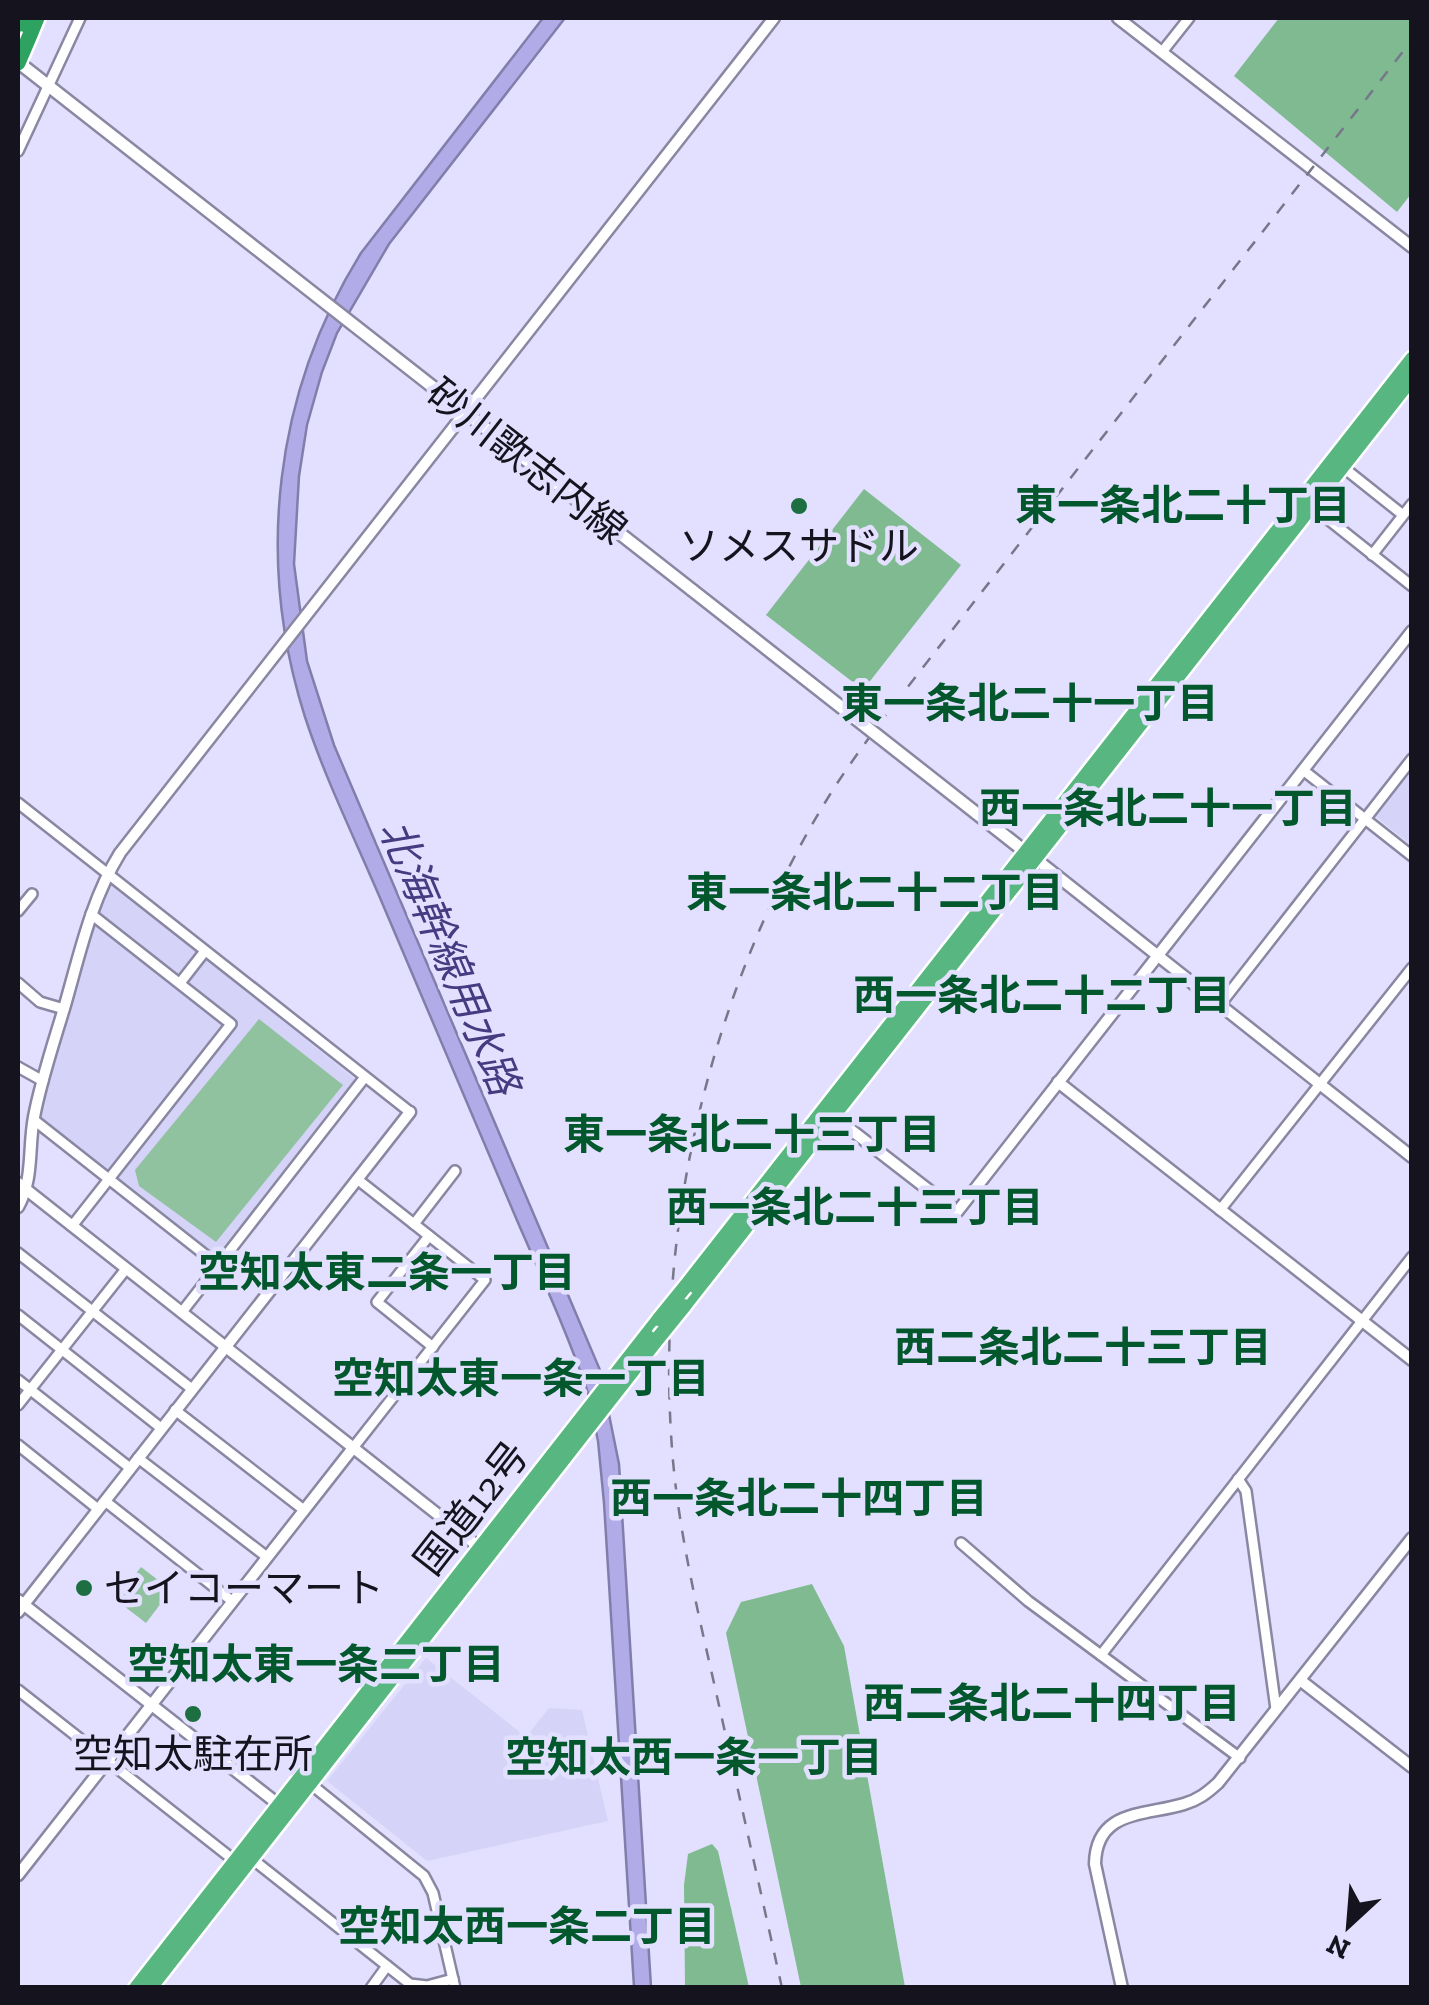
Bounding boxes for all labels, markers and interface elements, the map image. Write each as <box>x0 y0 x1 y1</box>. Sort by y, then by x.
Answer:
street label: 砂川歌志内線 <box>418 368 636 554</box>
district label: 東一条北二十丁目 <box>1015 480 1351 531</box>
marker: ソメスサドル <box>788 495 810 517</box>
place label: ソメスサドル <box>679 522 919 570</box>
district label: 東一条北二十一丁目 <box>841 678 1219 729</box>
district label: 西一条北二十一丁目 <box>979 783 1357 834</box>
water label: 北海幹線用水路 <box>369 812 532 1105</box>
district label: 東一条北二十二丁目 <box>686 867 1064 918</box>
district label: 西一条北二十二丁目 <box>853 970 1231 1021</box>
district label: 東一条北二十三丁目 <box>563 1109 941 1160</box>
district label: 西一条北二十三丁目 <box>666 1182 1044 1233</box>
district label: 空知太東二条一丁目 <box>198 1247 576 1298</box>
district label: 西二条北二十三丁目 <box>894 1322 1272 1373</box>
district label: 空知太東一条一丁目 <box>332 1353 710 1404</box>
street label: 国道12号 <box>404 1432 538 1584</box>
district label: 西一条北二十四丁目 <box>610 1473 988 1524</box>
place label: セイコーマート <box>104 1564 384 1612</box>
marker: セイコーマート <box>73 1577 95 1599</box>
district label: 空知太東一条二丁目 <box>127 1639 505 1690</box>
district label: 西二条北二十四丁目 <box>863 1678 1241 1729</box>
marker: 空知太駐在所 <box>182 1703 204 1725</box>
place label: 空知太駐在所 <box>73 1730 313 1778</box>
district label: 空知太西一条一丁目 <box>505 1732 883 1783</box>
north arrow <box>1299 1875 1399 1975</box>
district label: 空知太西一条二丁目 <box>338 1901 716 1952</box>
text: N <box>1321 1928 1355 1967</box>

